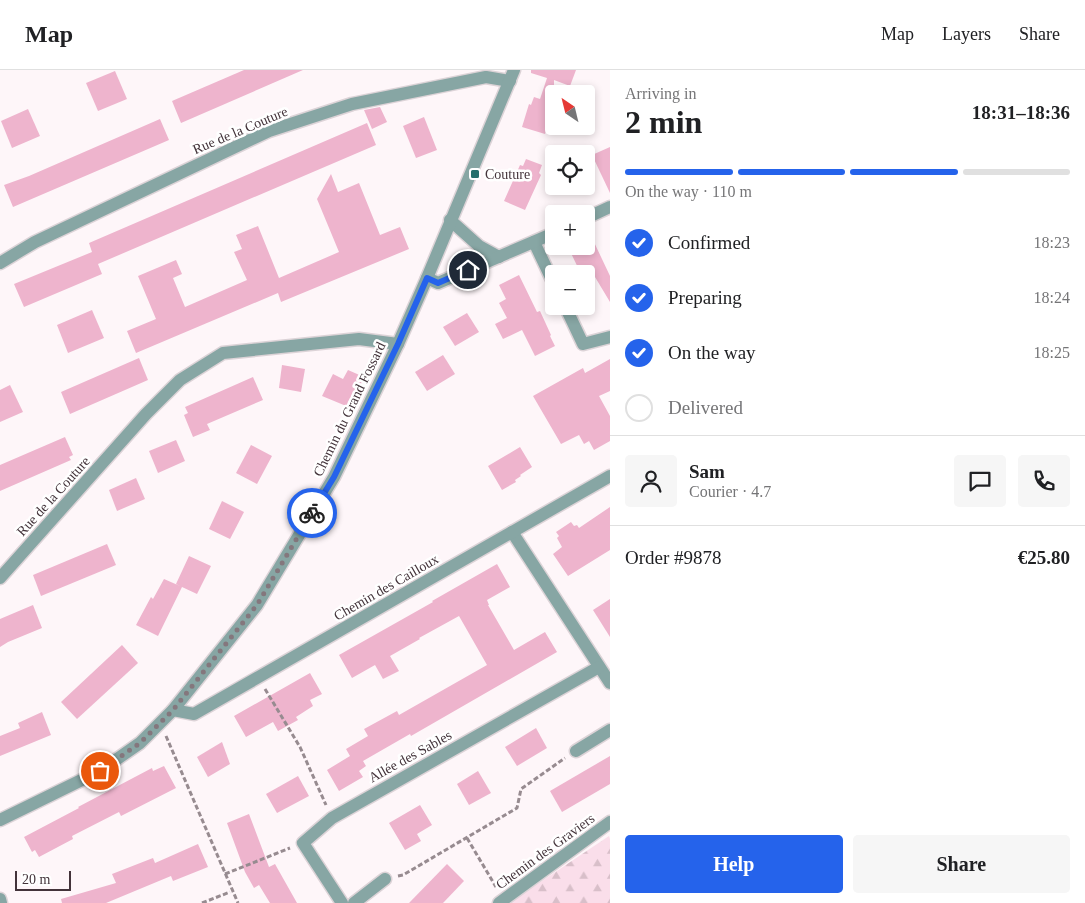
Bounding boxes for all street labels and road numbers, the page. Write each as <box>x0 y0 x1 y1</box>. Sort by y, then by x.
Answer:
street label: Rue de la Couture <box>191 104 290 157</box>
street label: Chemin du Grand Fossard <box>310 340 388 479</box>
street label: Rue de la Couture <box>14 454 93 539</box>
street label: Chemin des Cailloux <box>331 551 441 623</box>
street label: Allée des Sables <box>366 727 454 785</box>
street label: Chemin des Graviers <box>493 811 598 892</box>

